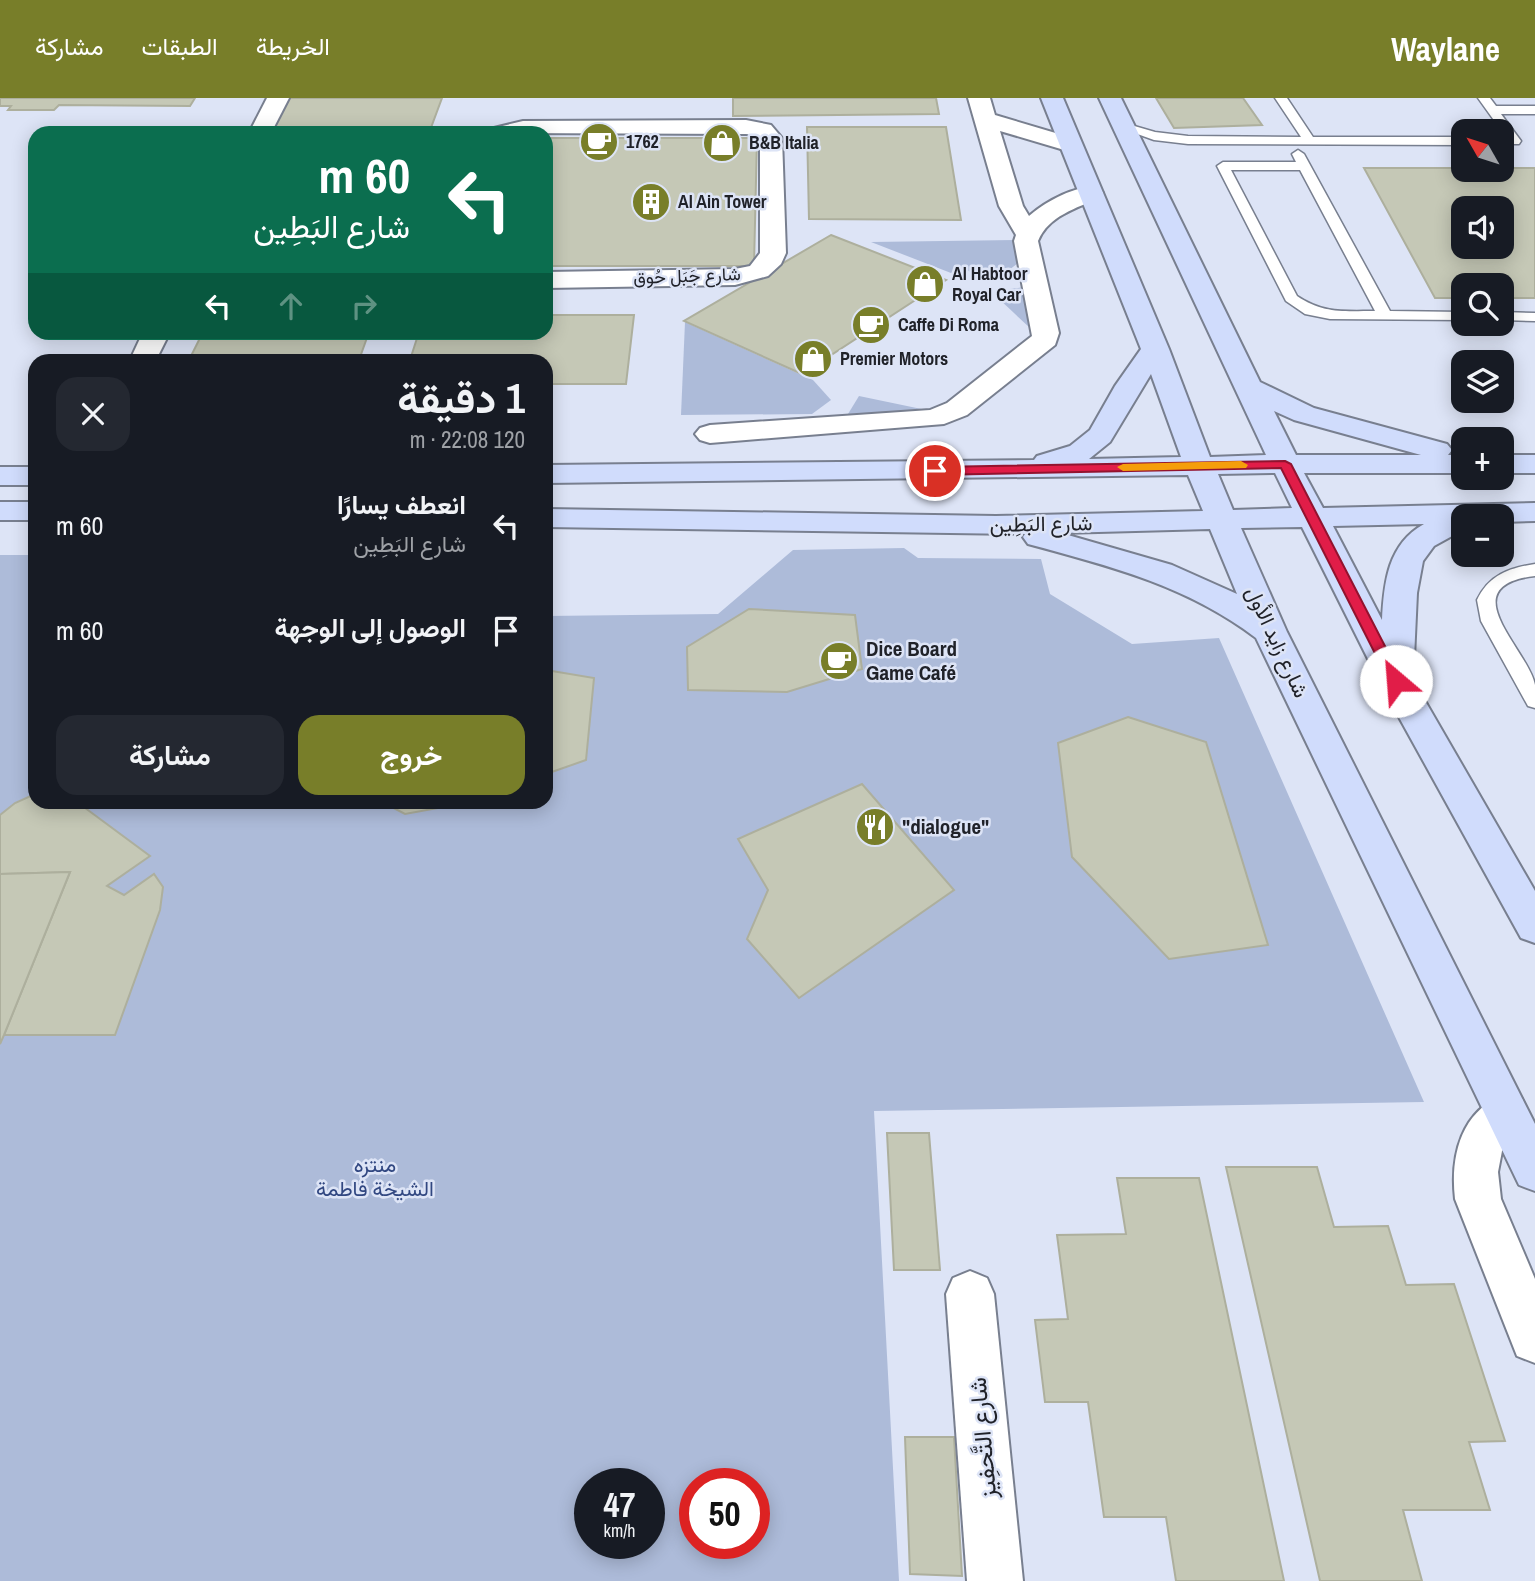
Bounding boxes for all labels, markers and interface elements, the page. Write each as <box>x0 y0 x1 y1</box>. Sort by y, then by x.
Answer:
text: Waylane <box>1391 27 1500 71</box>
text: مشاركة <box>35 30 103 62</box>
text: الطبقات <box>141 30 218 62</box>
text: الخريطة <box>256 30 330 62</box>
north arrow <box>1451 119 1514 182</box>
map controls <box>1451 119 1514 567</box>
cafe icon: 1762 <box>578 121 620 163</box>
shop icon: B&B Italia <box>701 122 743 164</box>
place label: 1762 <box>626 129 659 154</box>
place label: B&B Italia <box>749 130 820 155</box>
text: 60 m <box>318 142 410 208</box>
icon: left <box>434 154 525 245</box>
building icon: Al Ain Tower <box>630 181 672 223</box>
place label: Al Ain Tower <box>678 189 767 214</box>
button: sound <box>1451 196 1514 259</box>
text: شارع البَطِين <box>253 205 410 248</box>
street label: شارع جَبَل حُوق <box>633 261 741 290</box>
place label: Al Habtoor Royal Car <box>952 261 1028 307</box>
shop icon: Al Habtoor Royal Car <box>904 263 946 305</box>
button: search <box>1451 273 1514 336</box>
icon: left <box>199 287 237 325</box>
icon: ahead <box>272 287 310 325</box>
icon: right <box>345 287 383 325</box>
cafe icon: Caffe Di Roma <box>850 304 892 346</box>
place label: Caffe Di Roma <box>898 312 1000 337</box>
shop icon: Premier Motors <box>792 338 834 380</box>
place label: Premier Motors <box>840 346 948 371</box>
button: layers <box>1451 350 1514 413</box>
text: 1 دقيقة <box>397 370 525 426</box>
button: close <box>56 377 130 451</box>
text: 120 m · 22:08 <box>410 424 525 455</box>
button: + <box>1451 427 1514 490</box>
pin <box>905 441 965 501</box>
icon: arrive <box>916 452 954 490</box>
text: انعطف يسارًا <box>337 487 466 522</box>
button: − <box>1451 504 1514 567</box>
icon: left <box>487 507 525 545</box>
text: 60 m <box>56 508 103 543</box>
street label: شارع البَطِين <box>989 508 1093 539</box>
text: شارع البَطِين <box>353 528 466 559</box>
street label: شارع زايد الأول <box>1239 581 1316 702</box>
text: الوصول إلى الوجهة <box>274 610 466 645</box>
icon: arrive <box>487 612 525 650</box>
text: 60 m <box>56 613 103 648</box>
place label: Dice Board Game Café <box>866 634 957 687</box>
cafe icon: Dice Board Game Café <box>818 640 860 682</box>
position arrow <box>1359 644 1433 718</box>
button: مشاركة <box>56 715 284 795</box>
button: خروج <box>298 715 525 795</box>
restaurant icon: "dialogue" <box>854 806 896 848</box>
place label: "dialogue" <box>902 812 989 841</box>
park label: منتزه الشيخة فاطمة <box>316 1150 434 1203</box>
street label: شارع التَّحفِيز <box>961 1376 1004 1501</box>
speed limit sign: 50 <box>679 1468 770 1559</box>
text: 47 <box>604 1481 635 1528</box>
text: km/h <box>604 1518 636 1543</box>

